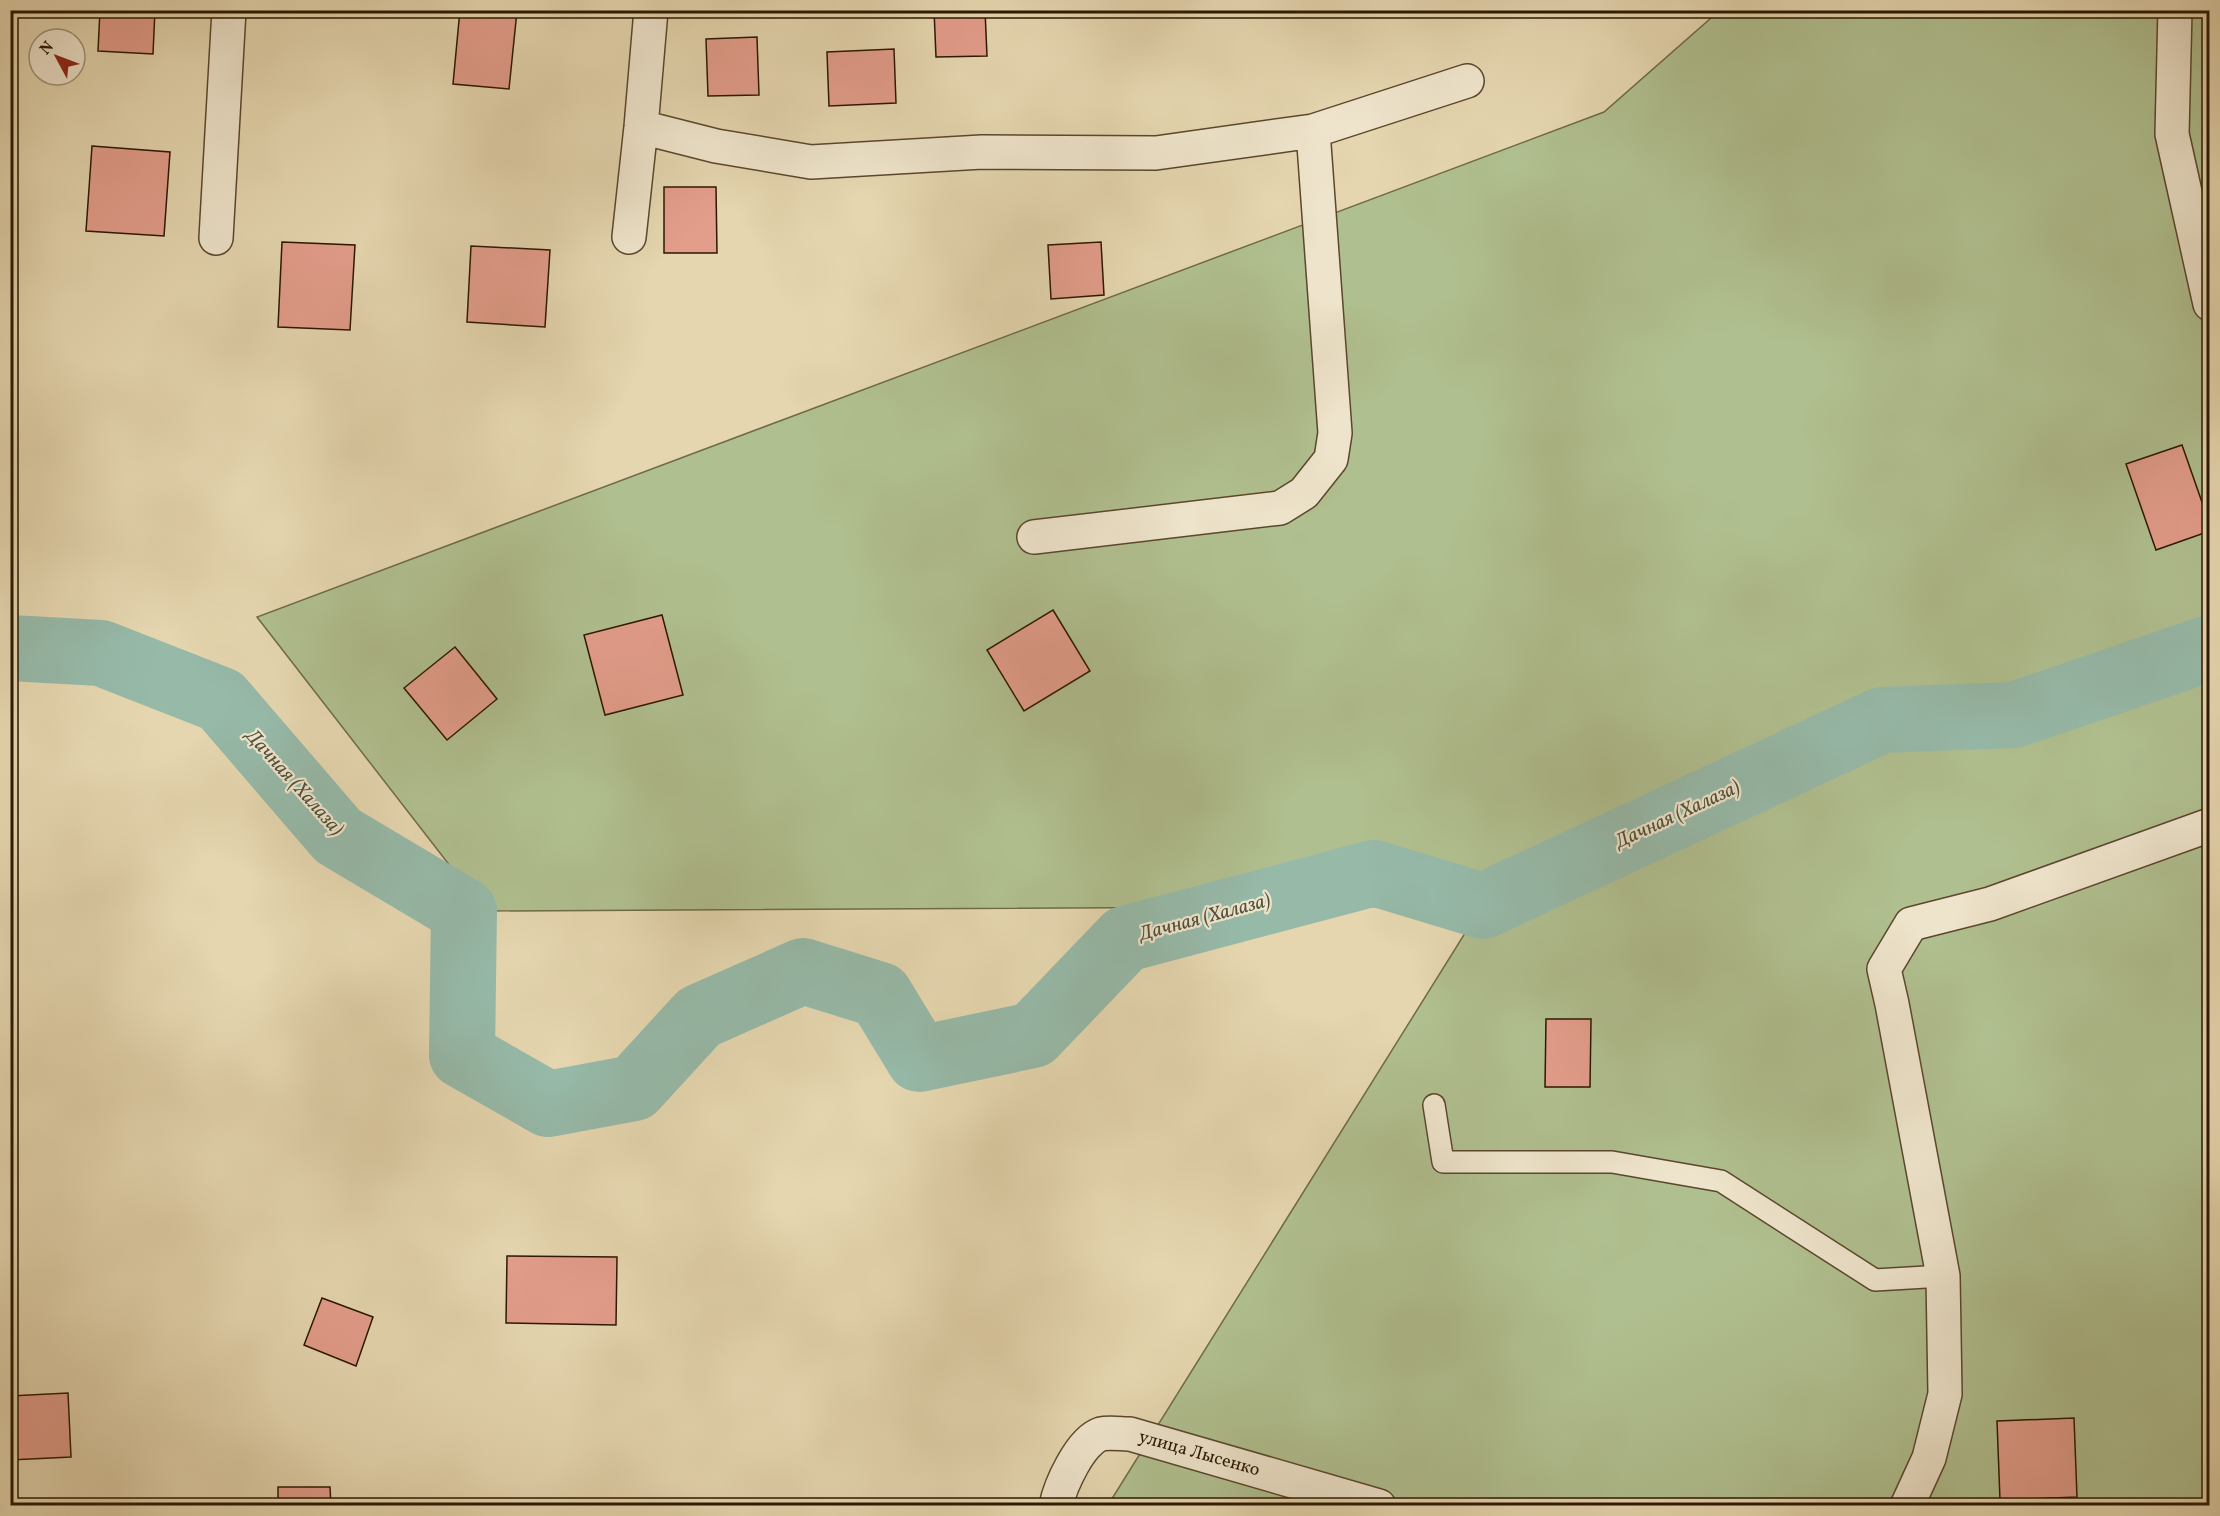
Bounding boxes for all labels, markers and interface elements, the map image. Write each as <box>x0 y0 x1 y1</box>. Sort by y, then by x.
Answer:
north arrow <box>27 27 87 87</box>
text: N <box>35 37 60 60</box>
water label: Дачная (Халаза) <box>237 722 350 843</box>
water label: Дачная (Халаза) <box>1609 774 1745 857</box>
water label: Дачная (Халаза) <box>1134 887 1274 950</box>
street label: улица Лысенко <box>1135 1425 1263 1483</box>

